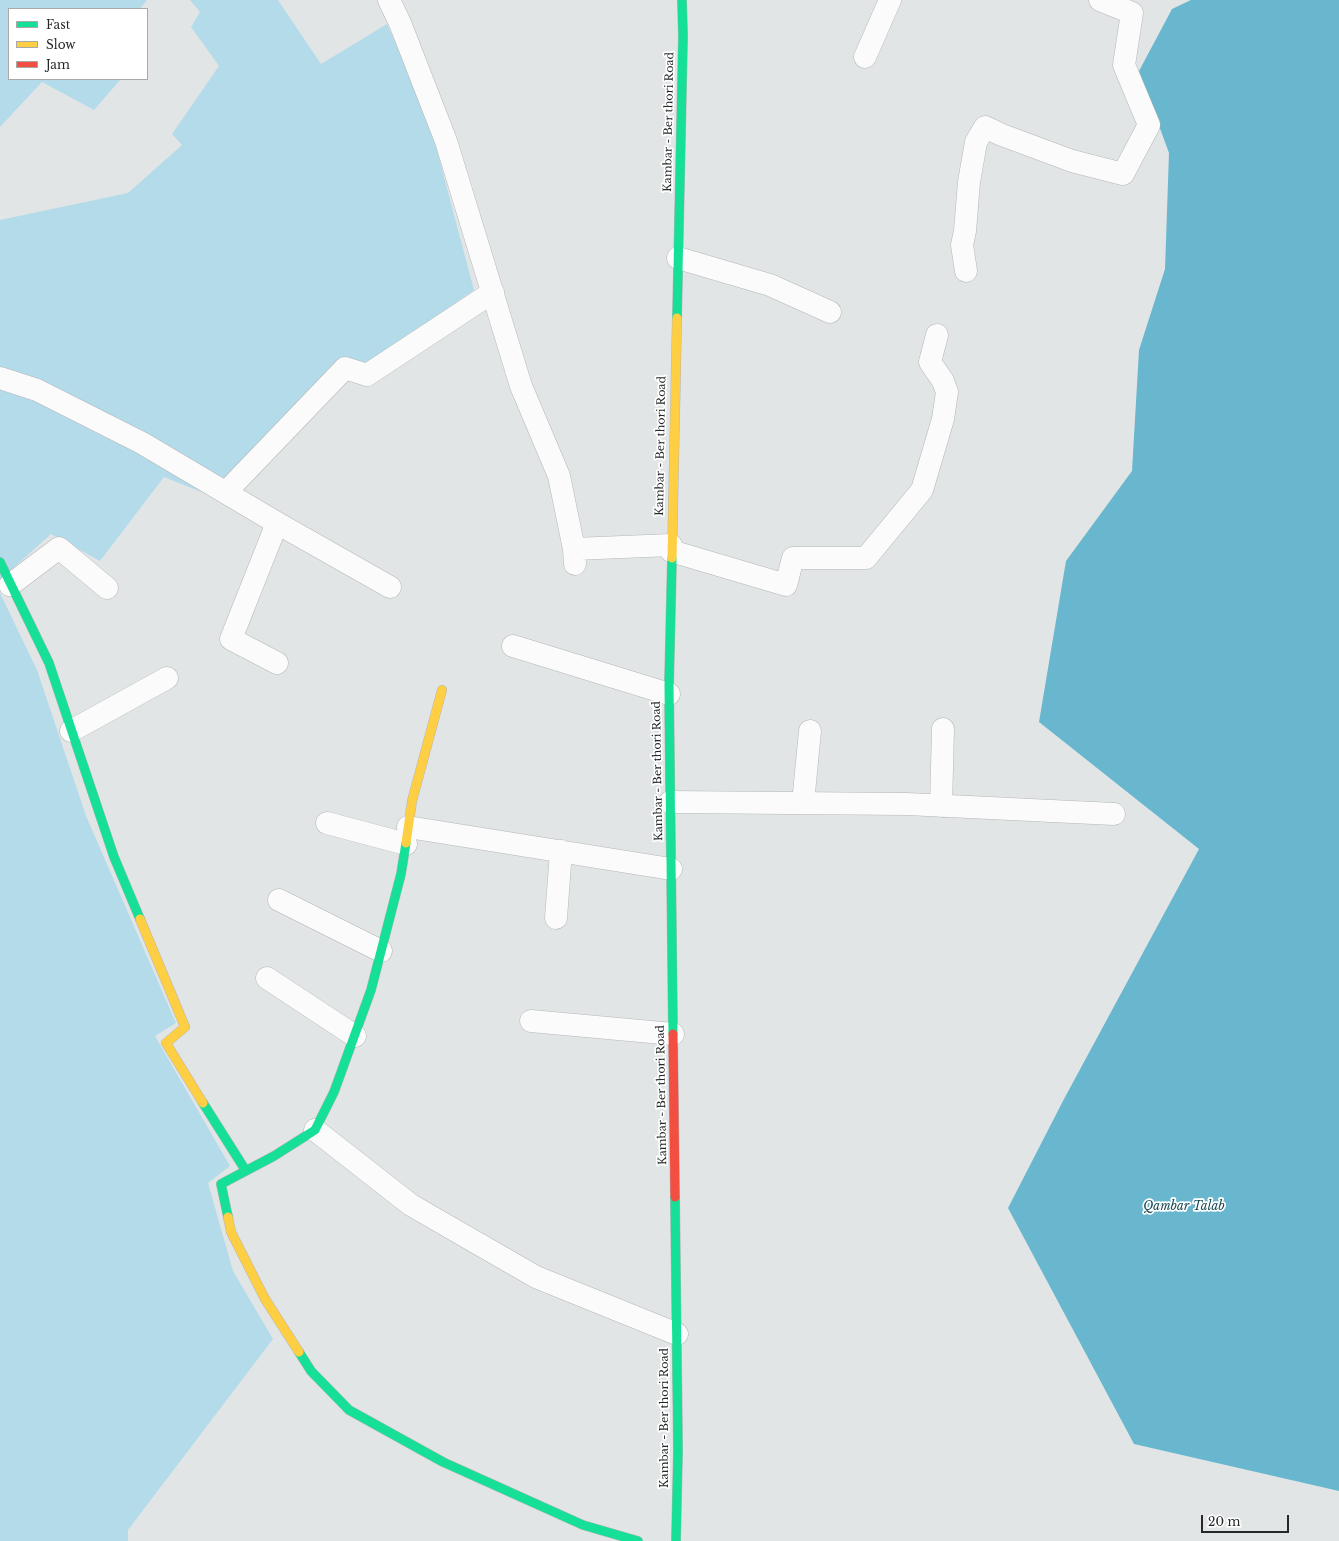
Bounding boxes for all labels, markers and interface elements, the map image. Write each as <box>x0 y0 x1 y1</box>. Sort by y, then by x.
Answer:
legend <box>8 8 148 80</box>
text: Fast <box>46 17 70 32</box>
text: Slow <box>46 37 75 52</box>
street label: Kambar - Ber thori Road <box>661 52 677 192</box>
text: Jam <box>46 57 70 72</box>
street label: Kambar - Ber thori Road <box>653 376 669 516</box>
street label: Kambar - Ber thori Road <box>650 701 666 841</box>
street label: Kambar - Ber thori Road <box>654 1025 670 1165</box>
water label: Qambar Talab <box>1143 1200 1225 1214</box>
street label: Kambar - Ber thori Road <box>658 1348 672 1488</box>
scale bar <box>1203 1507 1291 1533</box>
text: 20 m <box>1208 1514 1240 1529</box>

